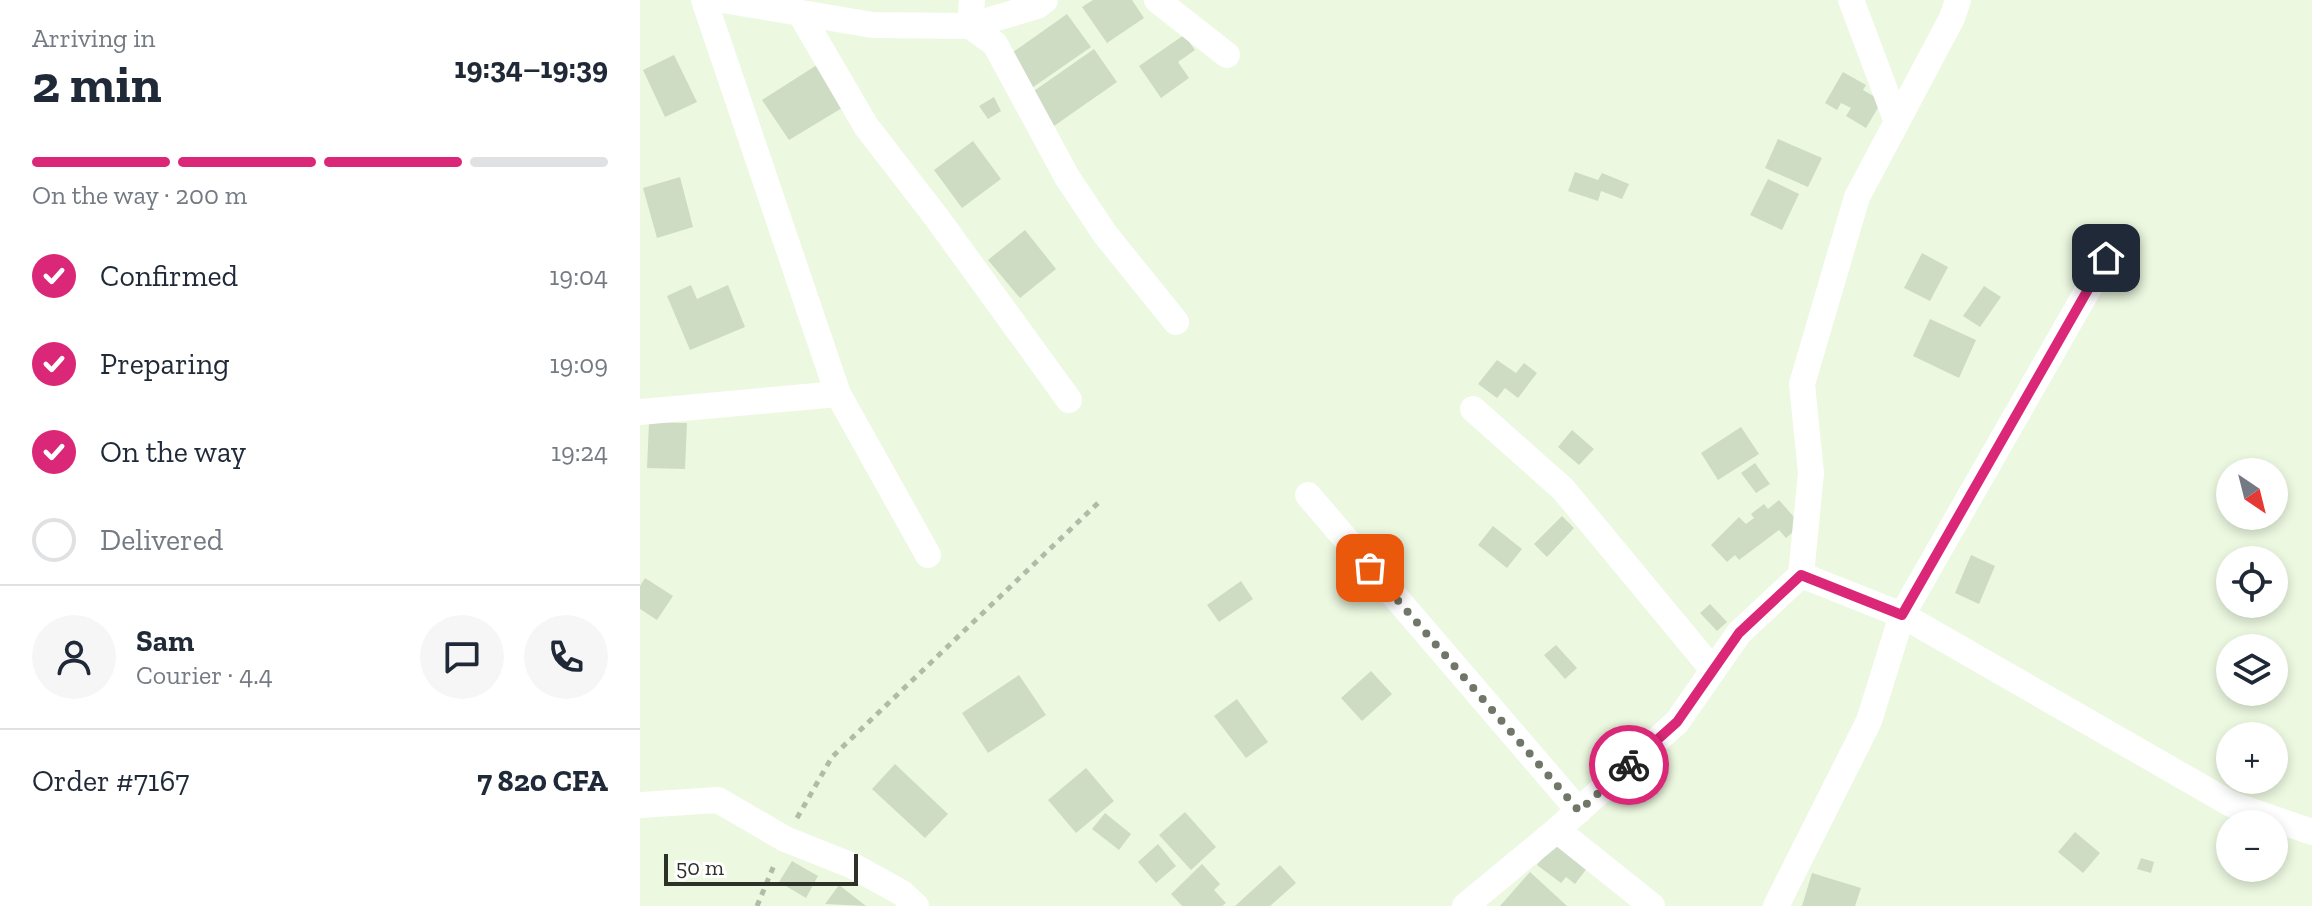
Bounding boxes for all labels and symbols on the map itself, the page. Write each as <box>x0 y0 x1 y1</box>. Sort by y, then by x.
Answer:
pin <box>2072 224 2140 292</box>
north arrow <box>2216 458 2288 530</box>
pin <box>1336 534 1404 602</box>
courier <box>1589 725 1669 805</box>
scale bar <box>664 850 858 886</box>

